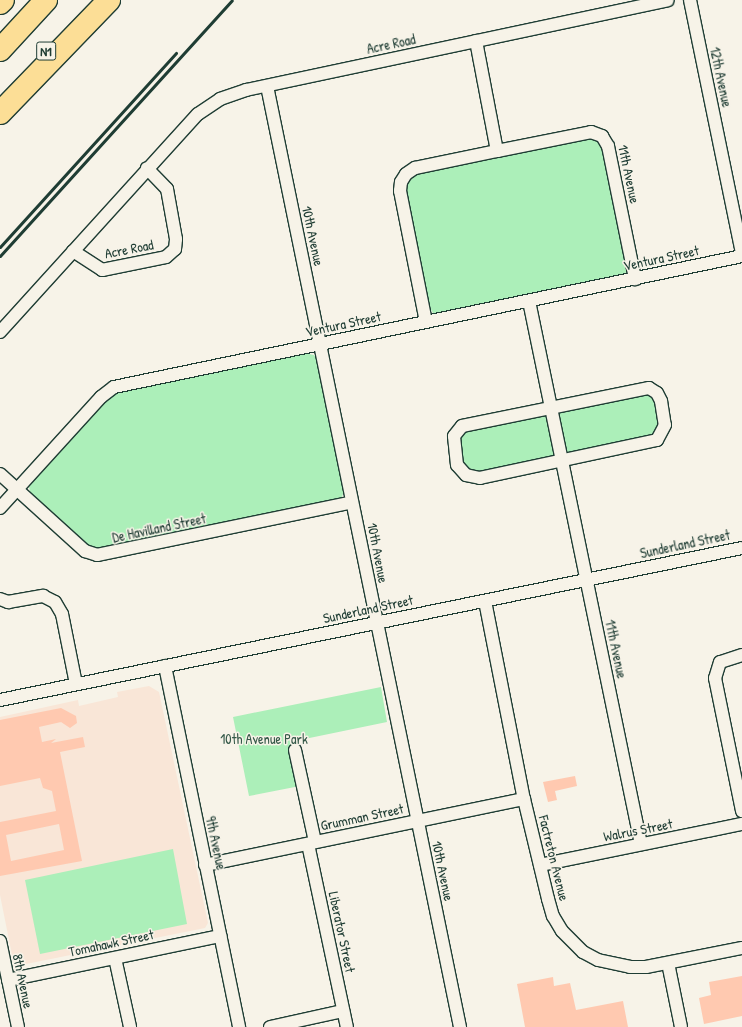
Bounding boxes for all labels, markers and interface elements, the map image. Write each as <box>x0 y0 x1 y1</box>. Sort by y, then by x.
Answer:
street label: Acre Road <box>365 31 417 57</box>
road number: N1 <box>36 40 56 62</box>
street label: 12th Avenue <box>706 45 736 109</box>
street label: 11th Avenue <box>615 143 643 205</box>
street label: 10th Avenue <box>298 205 328 267</box>
street label: Acre Road <box>103 236 155 262</box>
street label: Ventura Street <box>622 242 700 274</box>
street label: Ventura Street <box>304 308 382 340</box>
street label: De Havilland Street <box>111 510 207 546</box>
street label: 10th Avenue <box>364 522 392 584</box>
street label: Sunderland Street <box>638 526 732 562</box>
street label: Sunderland Street <box>321 591 415 627</box>
street label: 11th Avenue <box>602 618 630 680</box>
park label: 10th Avenue Park <box>220 731 308 747</box>
street label: Grumman Street <box>319 800 405 834</box>
street label: Factreton Avenue <box>535 814 573 902</box>
street label: 9th Avenue <box>202 815 230 871</box>
street label: Walrus Street <box>602 815 674 845</box>
street label: 10th Avenue <box>428 840 458 902</box>
street label: Liberator Street <box>325 890 359 974</box>
street label: Tomahawk Street <box>67 926 155 960</box>
street label: 8th Avenue <box>9 952 37 1010</box>

